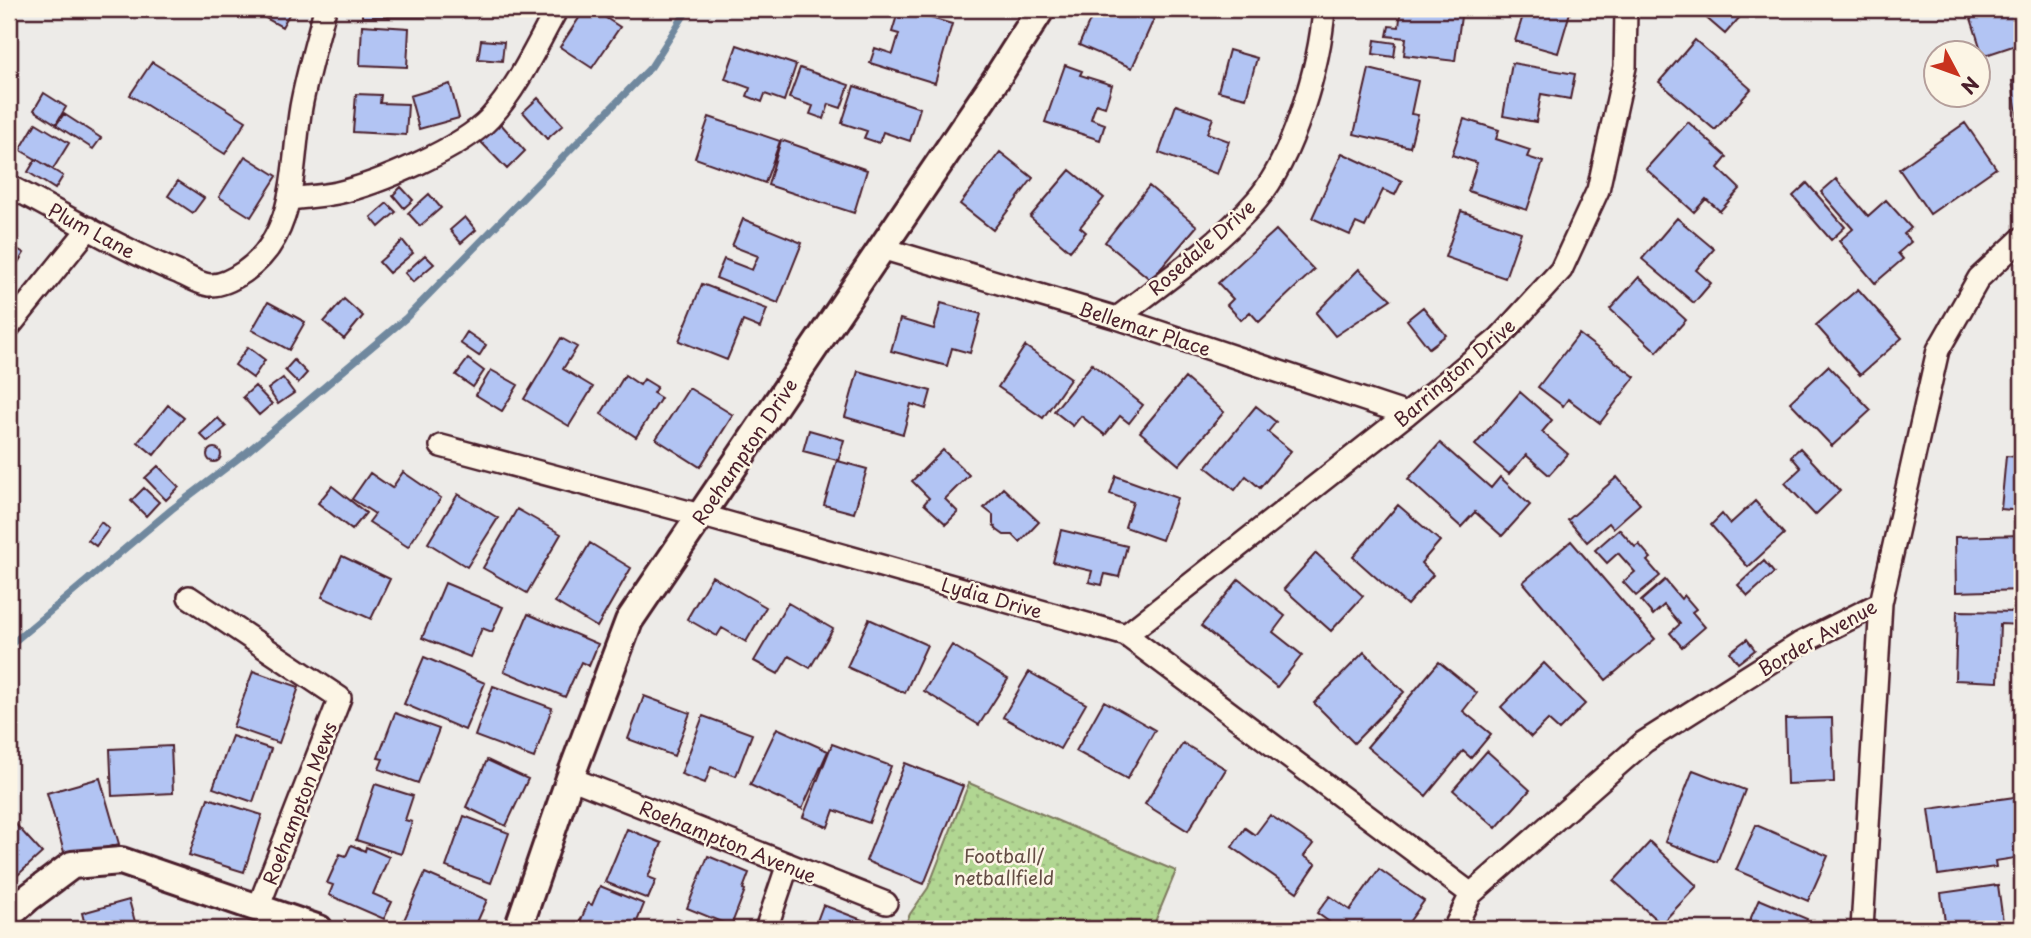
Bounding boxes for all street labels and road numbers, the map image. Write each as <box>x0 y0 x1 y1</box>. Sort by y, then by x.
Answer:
street label: Rosedale Drive <box>1141 193 1261 301</box>
street label: Plum Lane <box>43 195 141 265</box>
street label: Bellemar Place <box>1075 293 1215 363</box>
street label: Barrington Drive <box>1387 311 1521 433</box>
street label: Roehampton Drive <box>685 372 803 530</box>
street label: Lydia Drive <box>938 569 1046 625</box>
street label: Border Avenue <box>1753 592 1881 682</box>
street label: Roehampton Mews <box>255 717 343 889</box>
street label: Roehampton Avenue <box>635 793 821 889</box>

